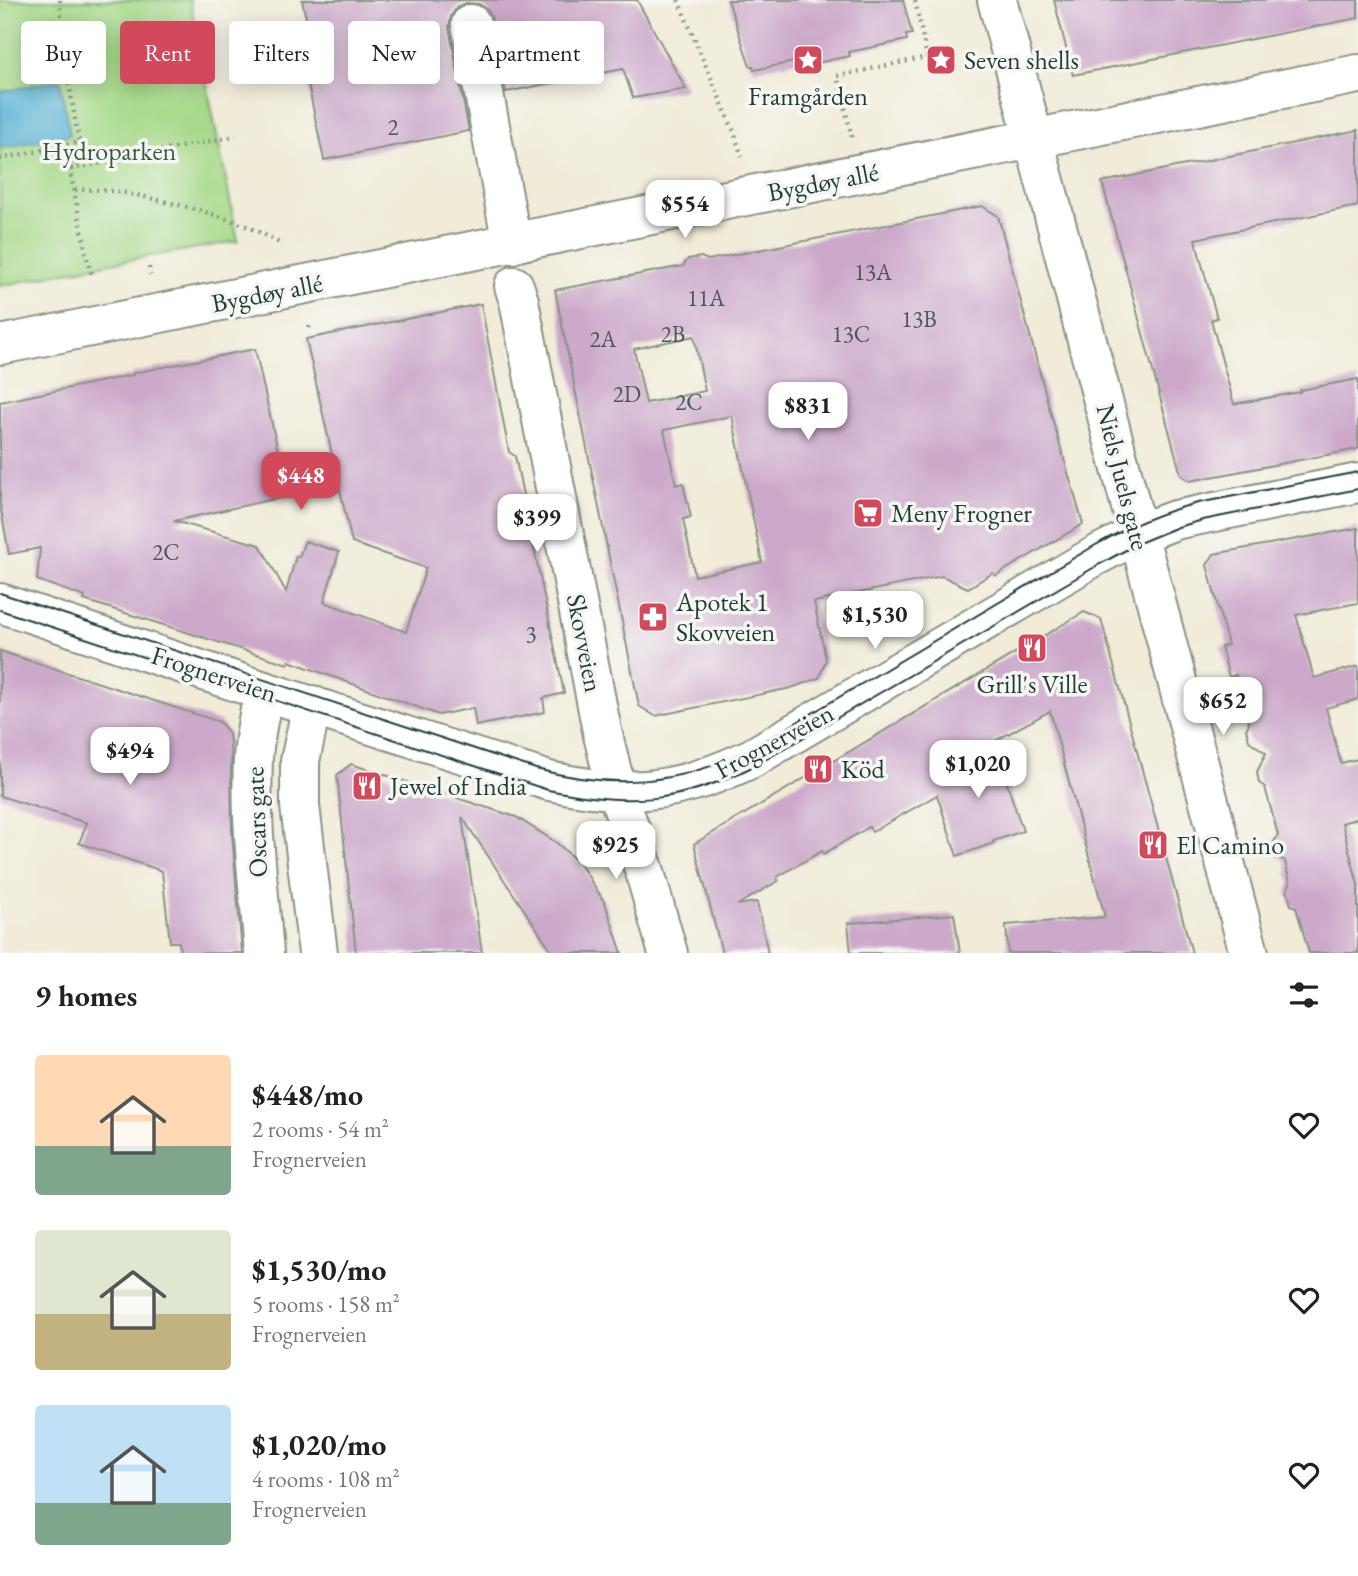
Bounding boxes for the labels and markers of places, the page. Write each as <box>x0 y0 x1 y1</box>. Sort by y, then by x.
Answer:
place icon: Framgården <box>791 43 825 77</box>
place icon: Seven shells <box>924 43 958 77</box>
place label: Seven shells <box>964 43 1079 77</box>
place label: Framgården <box>748 79 868 113</box>
pin: $554 <box>644 180 726 240</box>
pin: $831 <box>767 382 849 442</box>
pin: $448 <box>260 452 342 512</box>
pin: $399 <box>496 494 578 554</box>
supermarket icon: Meny Frogner <box>851 496 885 530</box>
place label: Meny Frogner <box>891 496 1032 530</box>
place label: Apotek 1 Skovveien <box>675 585 776 649</box>
pin: $1,530 <box>818 592 932 651</box>
pharmacy icon: Apotek 1 Skovveien <box>636 600 670 634</box>
restaurant icon: Grill's Ville <box>1015 631 1049 665</box>
place label: Grill's Ville <box>976 667 1088 701</box>
pin: $652 <box>1182 678 1264 737</box>
pin: $494 <box>89 728 171 787</box>
pin: $1,020 <box>921 740 1035 800</box>
restaurant icon: Köd <box>801 752 835 786</box>
place label: Köd <box>841 752 886 786</box>
restaurant icon: Jewel of India <box>350 769 384 803</box>
place label: Jewel of India <box>388 769 527 803</box>
pin: $925 <box>575 822 657 881</box>
restaurant icon: El Camino <box>1136 828 1170 862</box>
place label: El Camino <box>1176 828 1284 862</box>

